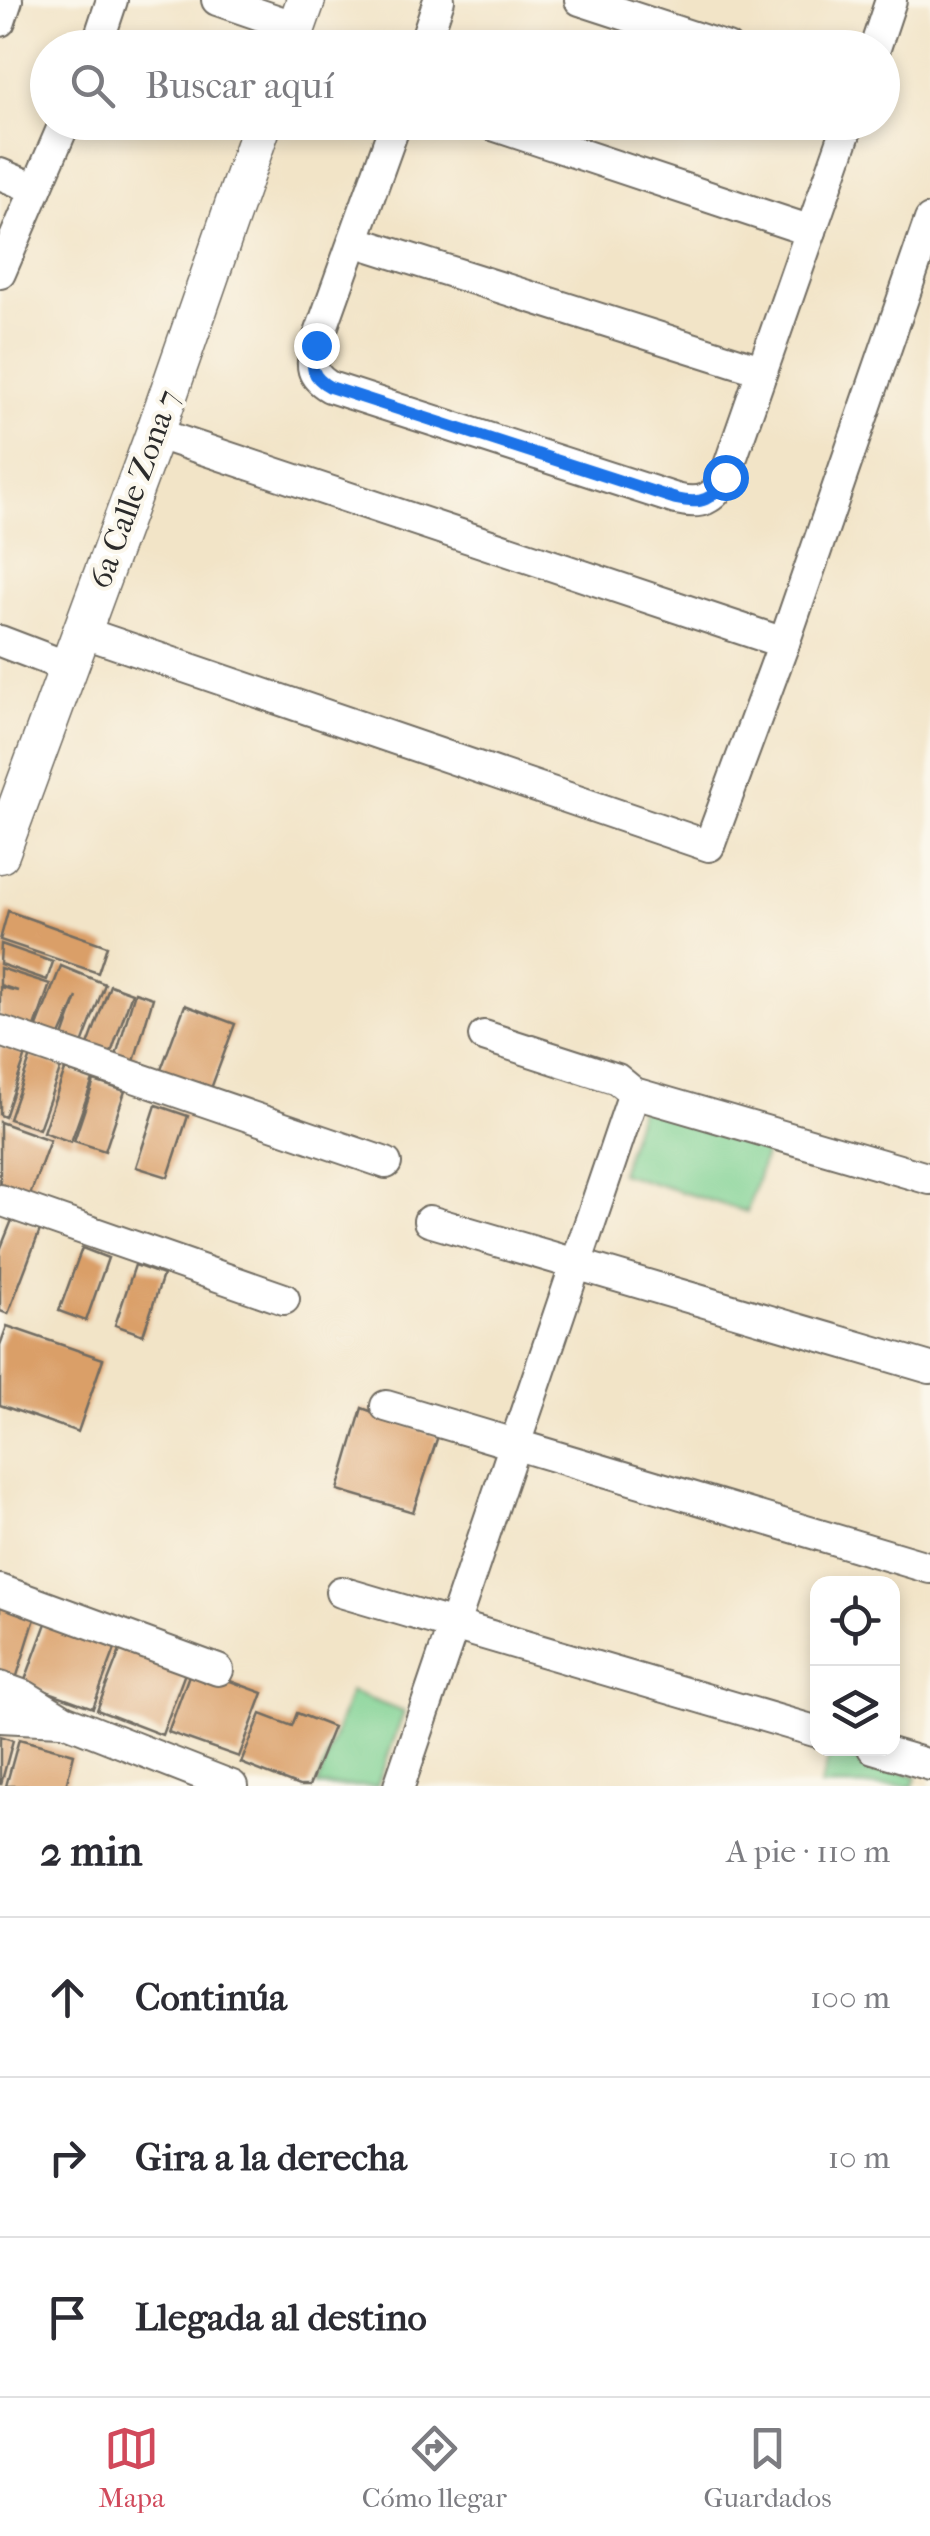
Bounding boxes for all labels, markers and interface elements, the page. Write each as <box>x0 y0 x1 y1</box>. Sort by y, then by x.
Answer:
search box <box>30 30 900 140</box>
icon: search <box>65 58 120 113</box>
text: Buscar aquí <box>145 63 334 108</box>
route end <box>294 323 340 369</box>
street label: 6a Calle Zona 7 <box>81 385 188 594</box>
route start <box>703 455 749 501</box>
map controls <box>810 1576 900 1756</box>
button: locate <box>810 1576 900 1666</box>
button: layers <box>810 1666 900 1756</box>
text: 2 min <box>40 1827 142 1876</box>
text: A pie · 110 m <box>726 1833 890 1870</box>
icon: ahead <box>40 1970 95 2025</box>
text: Continúa <box>135 1975 287 2020</box>
text: 100 m <box>810 1979 890 2016</box>
icon: right <box>40 2130 95 2185</box>
text: Gira a la derecha <box>135 2135 407 2180</box>
text: 10 m <box>828 2139 890 2176</box>
icon: arrive <box>40 2290 95 2345</box>
text: Llegada al destino <box>135 2295 427 2340</box>
tab: Mapa <box>98 2421 165 2514</box>
tab: Cómo llegar <box>362 2421 507 2514</box>
tab: Guardados <box>703 2421 832 2514</box>

